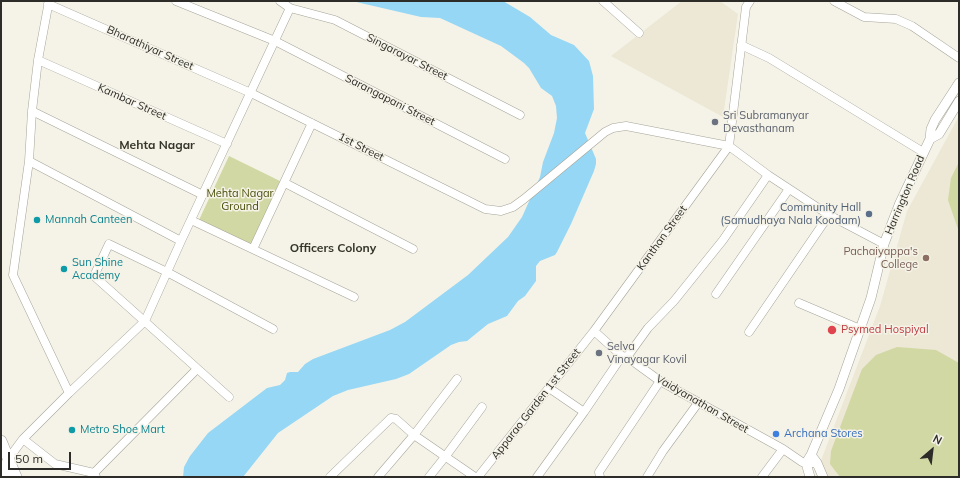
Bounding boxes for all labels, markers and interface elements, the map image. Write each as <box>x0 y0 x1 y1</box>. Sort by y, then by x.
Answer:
street label: Bharathiyar Street <box>105 23 195 73</box>
street label: Singarayar Street <box>364 31 450 83</box>
street label: Sarangapani Street <box>343 72 437 128</box>
street label: Kambar Street <box>96 81 168 123</box>
place label: Sri Subramanyar Devasthanam <box>723 109 809 135</box>
marker: Sri Subramanyar Devasthanam <box>710 117 720 127</box>
street label: 1st Street <box>336 130 386 164</box>
district label: Mehta Nagar <box>119 138 195 152</box>
street label: Harrington Road <box>882 153 928 237</box>
park label: Mehta Nagar Ground <box>206 187 274 213</box>
place label: Community Hall (Samudhaya Nala Koodam) <box>721 201 861 227</box>
street label: Kanthan Street <box>634 203 690 273</box>
marker: Community Hall (Samudhaya Nala Koodam) <box>864 209 874 219</box>
place label: Mannah Canteen <box>45 213 132 227</box>
marker: Mannah Canteen <box>32 215 42 225</box>
district label: Officers Colony <box>290 241 376 255</box>
place label: Pachaiyappa's College <box>843 245 918 271</box>
marker: Pachaiyappa's College <box>921 253 931 263</box>
place label: Sun Shine Academy <box>72 256 123 282</box>
marker: Sun Shine Academy <box>59 264 69 274</box>
place label: Psymed Hospiyal <box>841 323 929 337</box>
marker: Psymed Hospiyal <box>826 324 838 336</box>
place label: Selva Vinayagar Kovil <box>607 340 687 366</box>
street label: Apparao Garden 1st Street <box>489 346 583 462</box>
marker: Selva Vinayagar Kovil <box>594 348 604 358</box>
street label: Vaidyanathan Street <box>653 372 751 436</box>
place label: Metro Shoe Mart <box>80 423 165 437</box>
marker: Metro Shoe Mart <box>67 425 77 435</box>
place label: Archana Stores <box>784 427 863 441</box>
marker: Archana Stores <box>771 429 781 439</box>
north arrow <box>912 430 952 470</box>
text: N <box>931 431 945 448</box>
scale bar <box>10 444 73 470</box>
text: 50 m <box>15 451 43 466</box>

